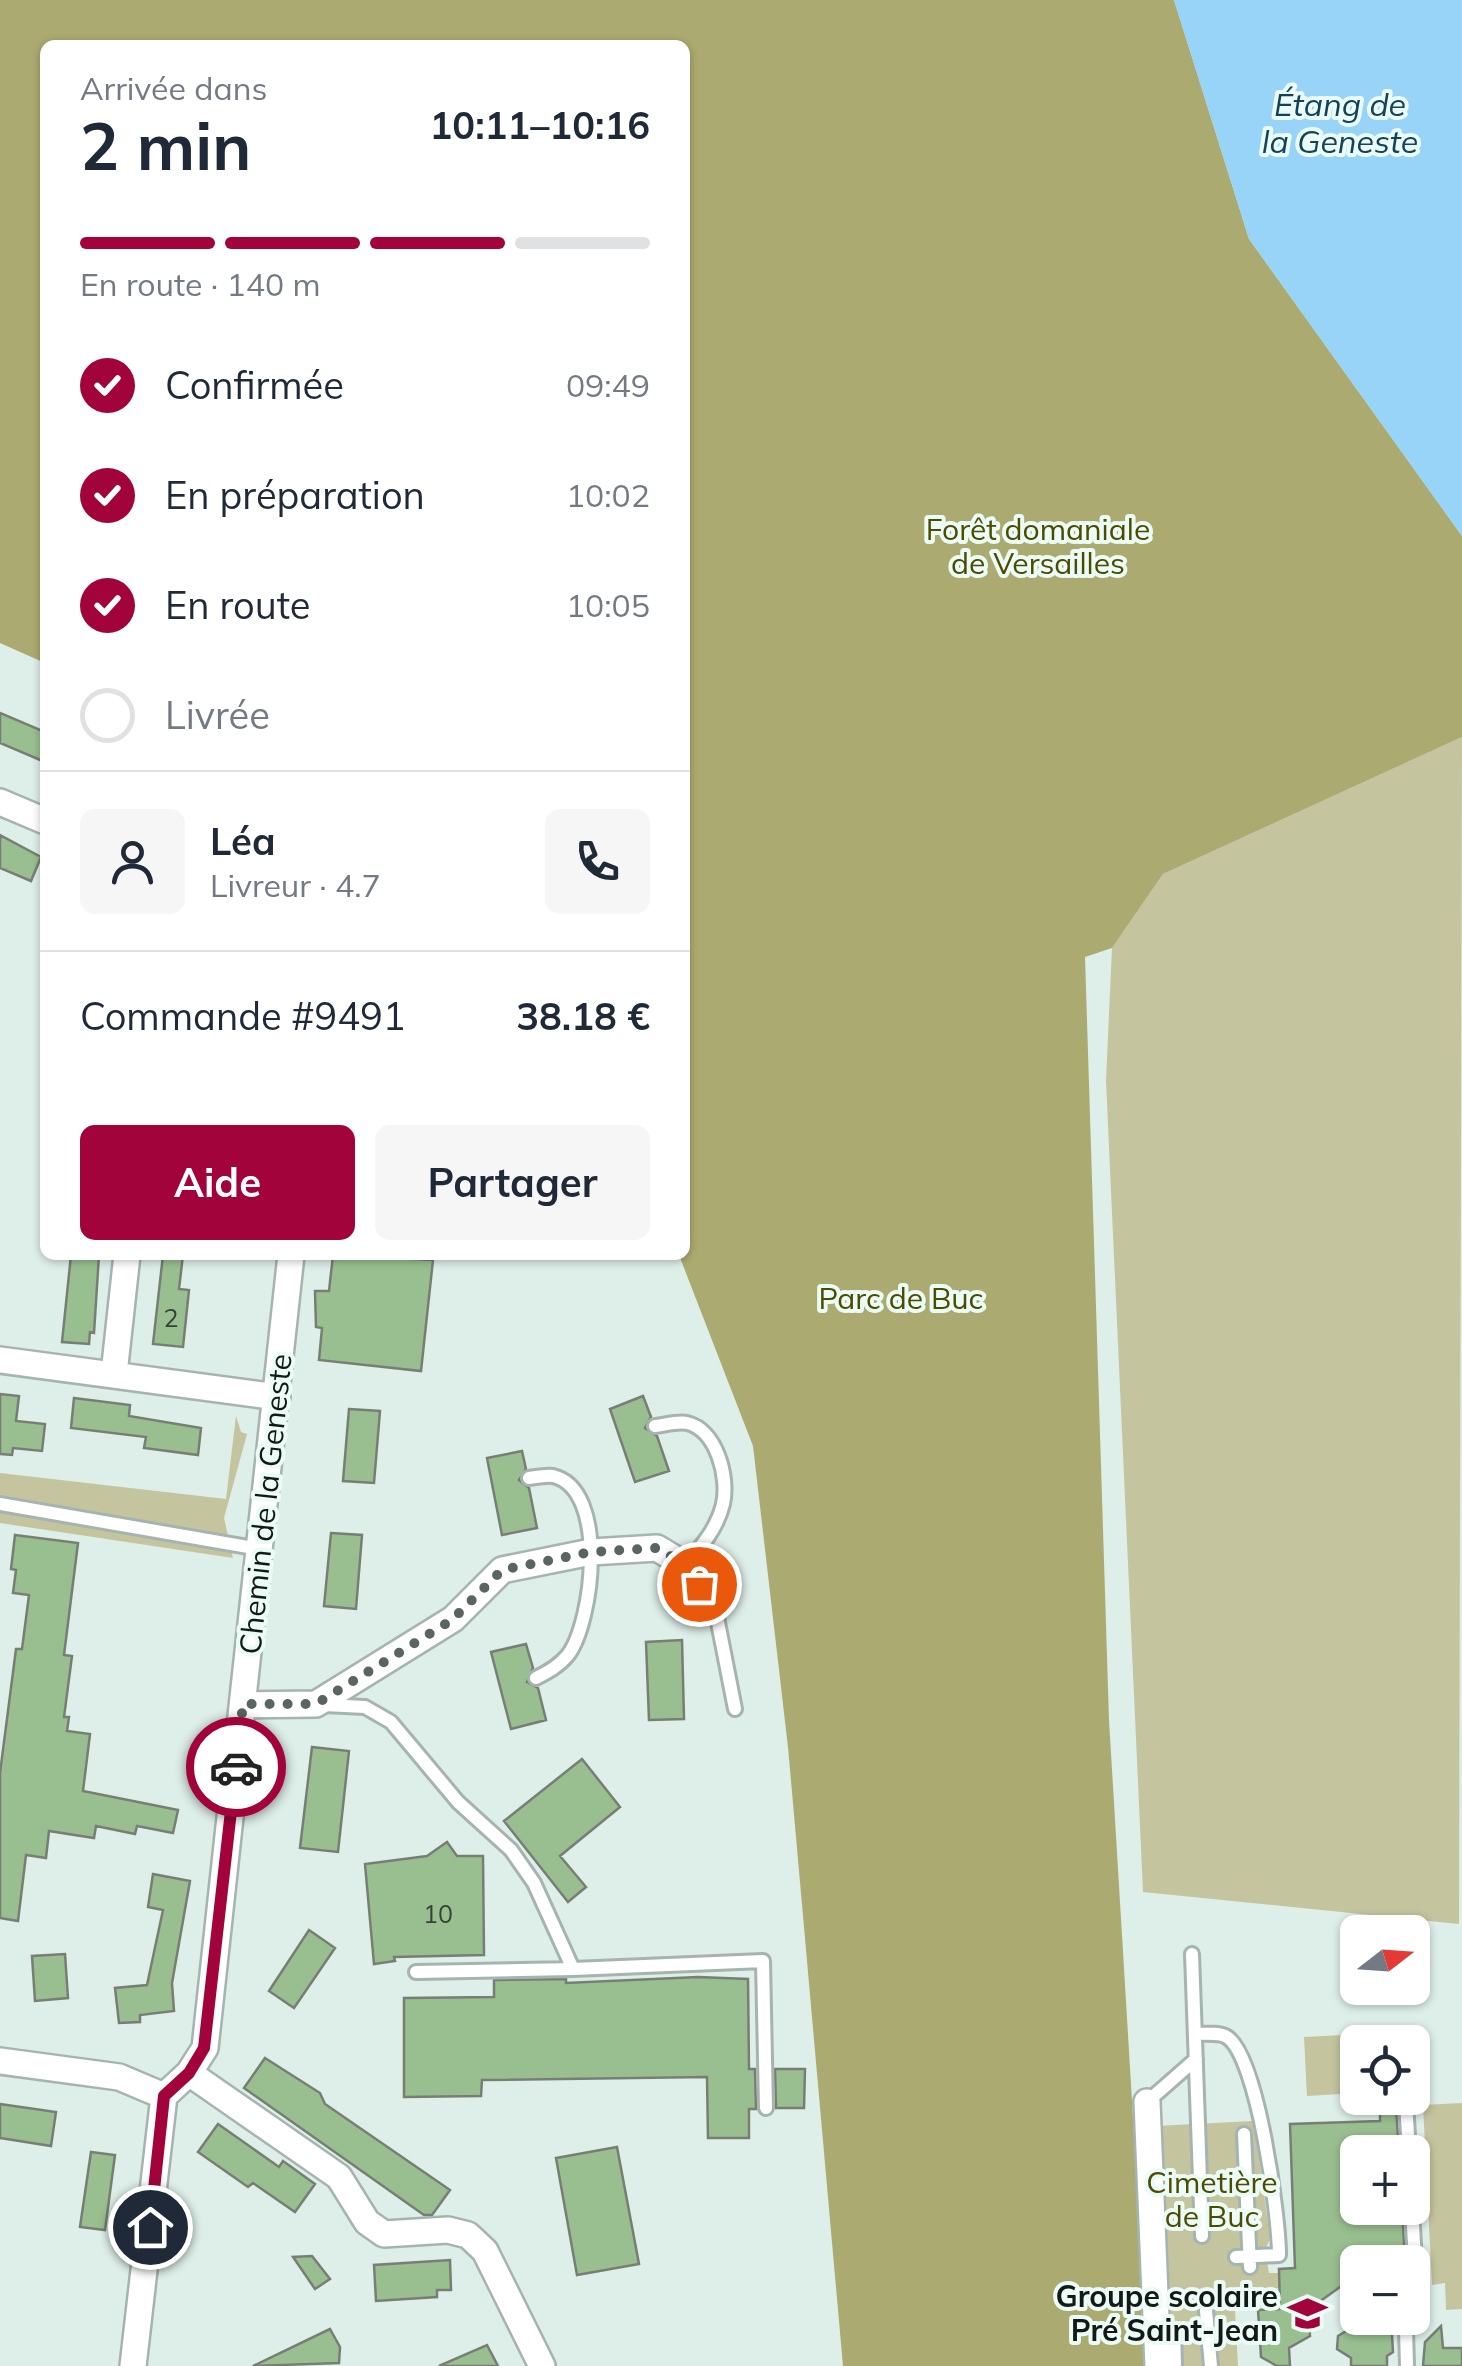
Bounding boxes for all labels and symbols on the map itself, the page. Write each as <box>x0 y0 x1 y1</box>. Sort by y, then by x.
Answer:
water label: Étang de la Geneste <box>1262 84 1418 161</box>
park label: Forêt domaniale de Versailles <box>926 510 1150 582</box>
park label: Parc de Buc <box>819 1279 983 1317</box>
house number: 2 <box>163 1302 179 1333</box>
street label: Chemin de la Geneste <box>230 1352 300 1656</box>
pin <box>657 1542 742 1627</box>
courier <box>186 1717 286 1817</box>
house number: 10 <box>423 1898 453 1929</box>
north arrow <box>1340 1915 1430 2005</box>
park label: Cimetière de Buc <box>1146 2163 1278 2235</box>
pin <box>108 2185 193 2270</box>
place label: Groupe scolaire Pré Saint-Jean <box>1055 2277 1278 2349</box>
school or university icon: Groupe scolaire Pré Saint-Jean <box>1287 2292 1329 2334</box>

